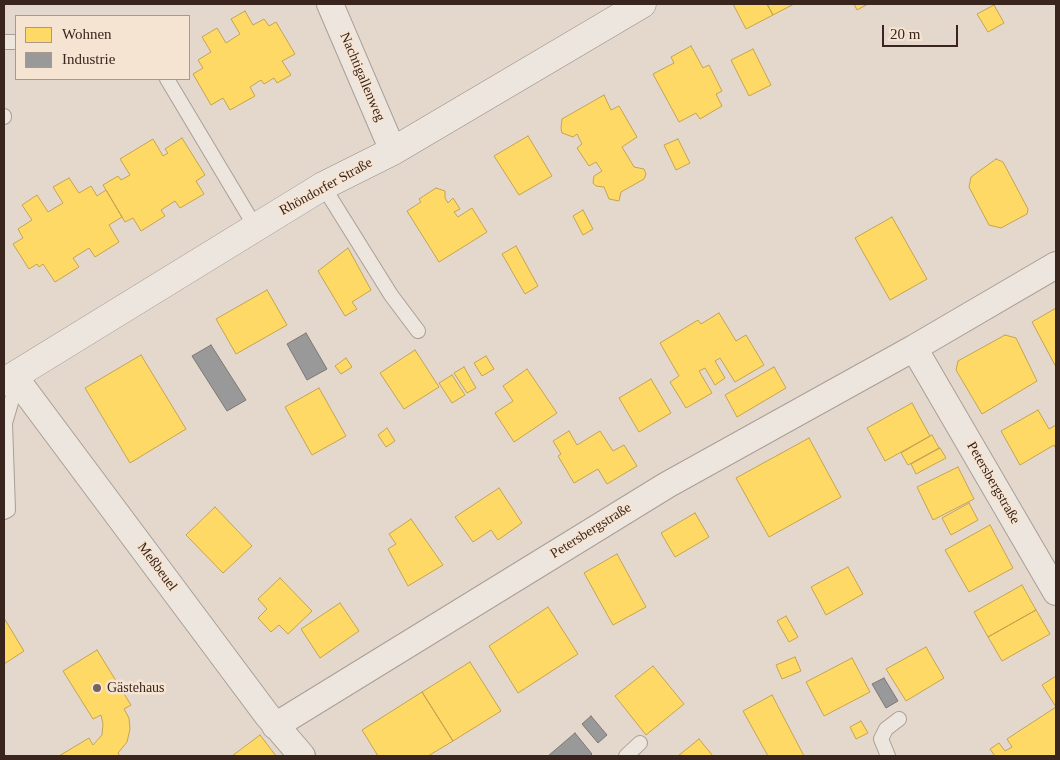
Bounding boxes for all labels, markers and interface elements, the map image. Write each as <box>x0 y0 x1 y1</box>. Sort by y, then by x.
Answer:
legend <box>15 15 190 80</box>
scale bar <box>885 15 961 47</box>
text: Wohnen <box>62 26 112 42</box>
text: 20 m <box>890 26 920 42</box>
street label: Nachtigallenweg <box>336 30 388 124</box>
text: Industrie <box>62 51 115 67</box>
street label: Rhöndorfer Straße <box>277 154 375 220</box>
street label: Petersbergstraße <box>963 439 1023 527</box>
street label: Petersbergstraße <box>547 499 635 563</box>
street label: Meßbeuel <box>133 540 181 594</box>
place label: Gästehaus <box>107 680 165 696</box>
marker: Gästehaus <box>91 682 103 694</box>

